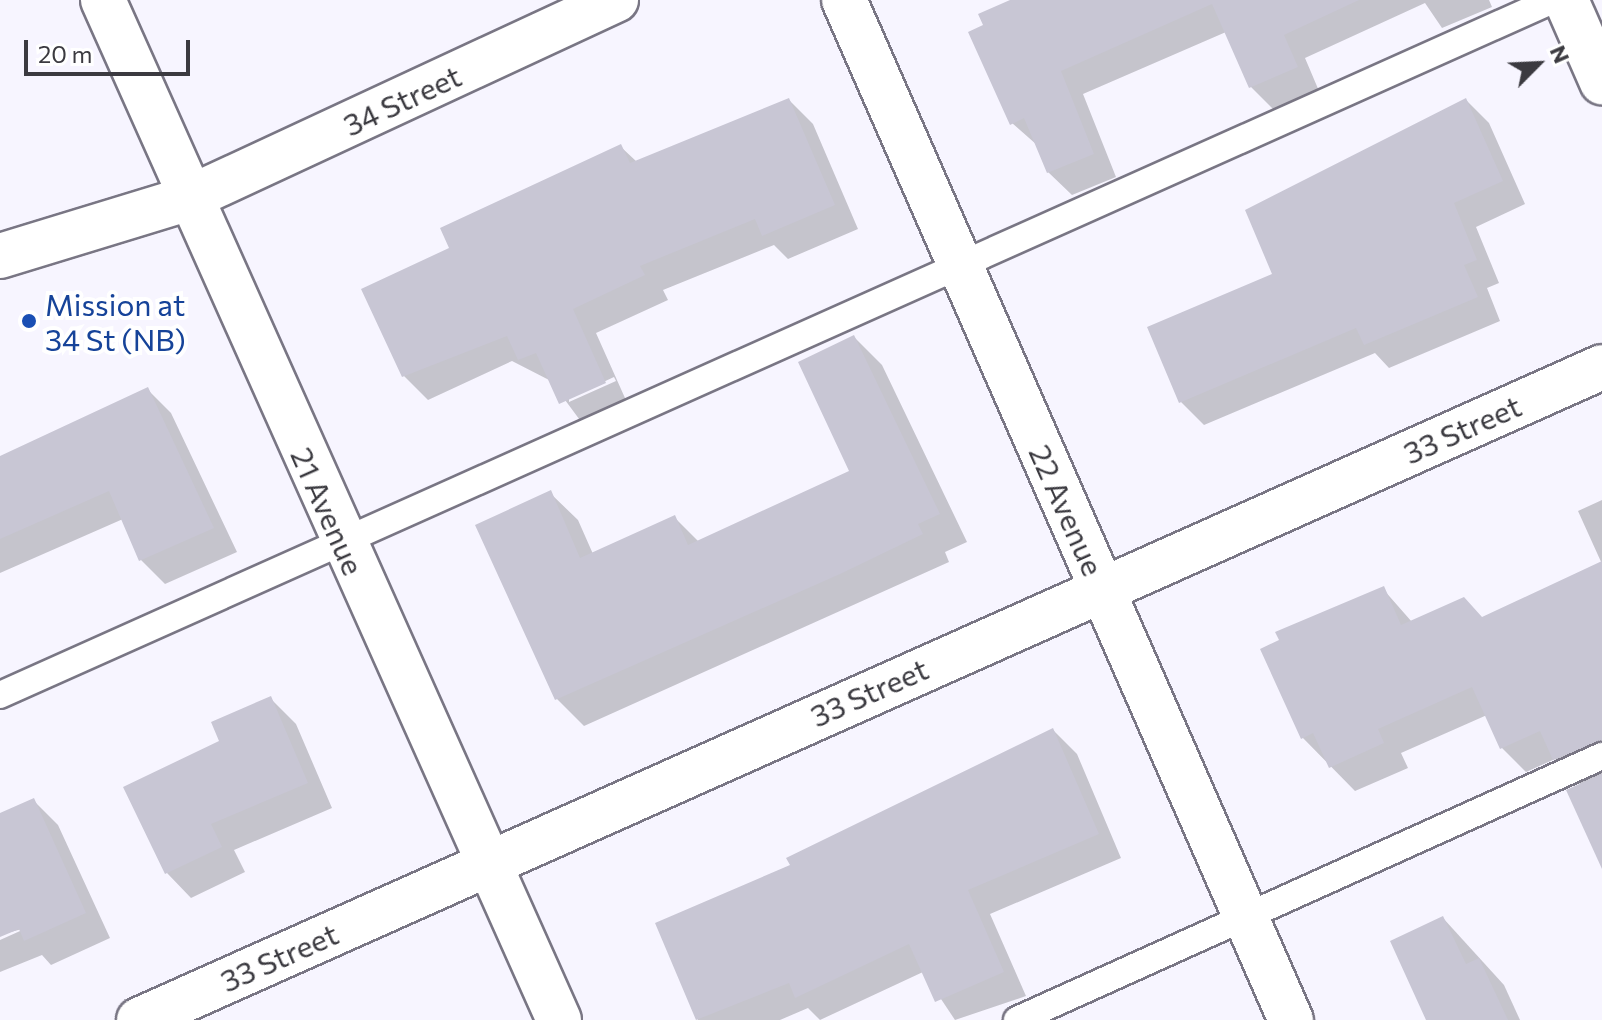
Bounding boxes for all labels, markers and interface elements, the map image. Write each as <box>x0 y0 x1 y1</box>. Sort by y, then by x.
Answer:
scale bar <box>28 24 194 74</box>
north arrow <box>1498 24 1578 104</box>
text: 20 m <box>38 39 92 68</box>
text: N <box>1545 41 1576 67</box>
street label: 34 Street <box>337 57 467 143</box>
place label: Mission at 34 St (NB) <box>45 286 186 356</box>
marker: Mission at 34 St (NB) <box>20 312 38 330</box>
street label: 33 Street <box>1398 387 1526 471</box>
street label: 22 Avenue <box>1022 439 1112 581</box>
street label: 21 Avenue <box>284 442 372 580</box>
street label: 33 Street <box>805 650 933 734</box>
street label: 33 Street <box>215 915 343 999</box>

